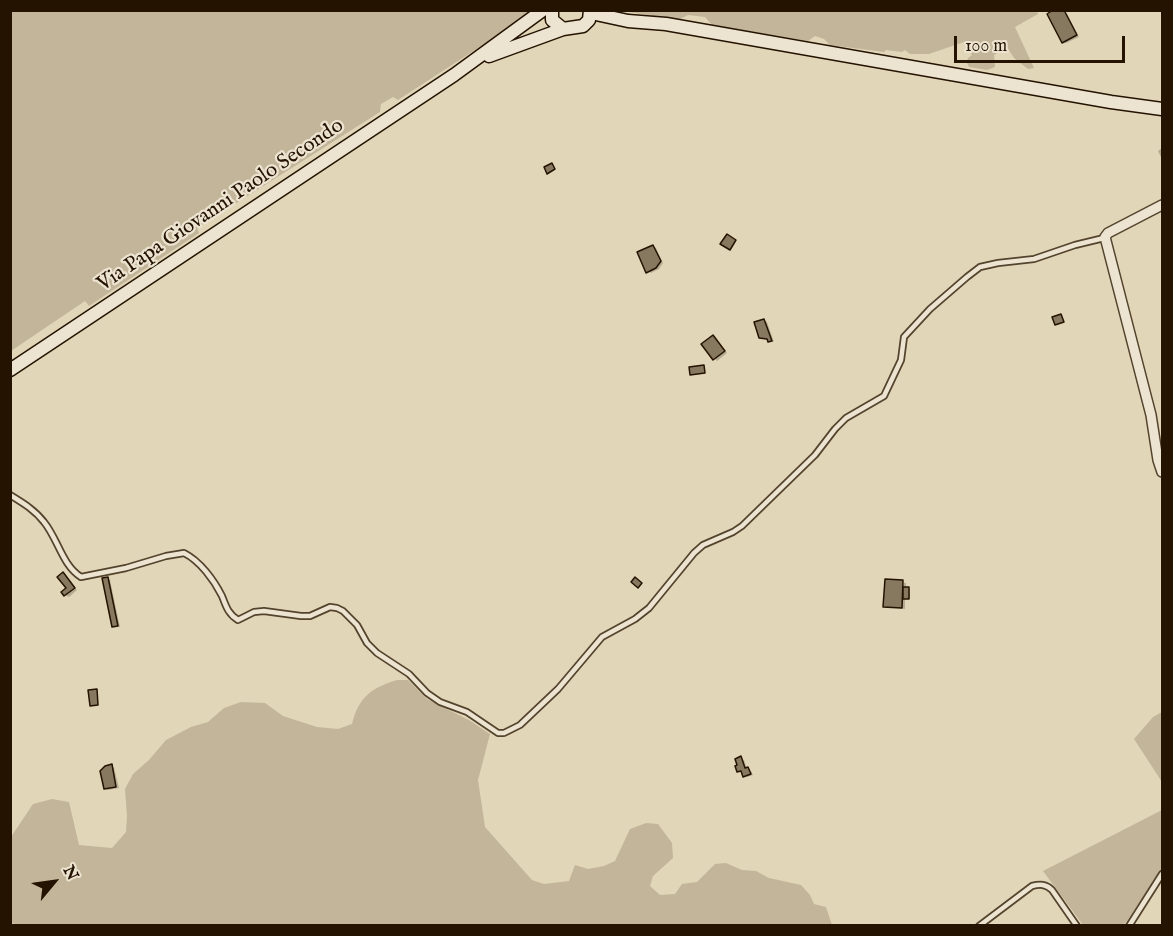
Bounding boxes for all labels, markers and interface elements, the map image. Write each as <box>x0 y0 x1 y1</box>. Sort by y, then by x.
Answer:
scale bar <box>957 24 1128 62</box>
text: 100 m <box>965 35 1007 58</box>
street label: Via Papa Giovanni Paolo Secondo <box>93 114 349 298</box>
north arrow <box>24 852 84 912</box>
text: N <box>58 862 82 884</box>

